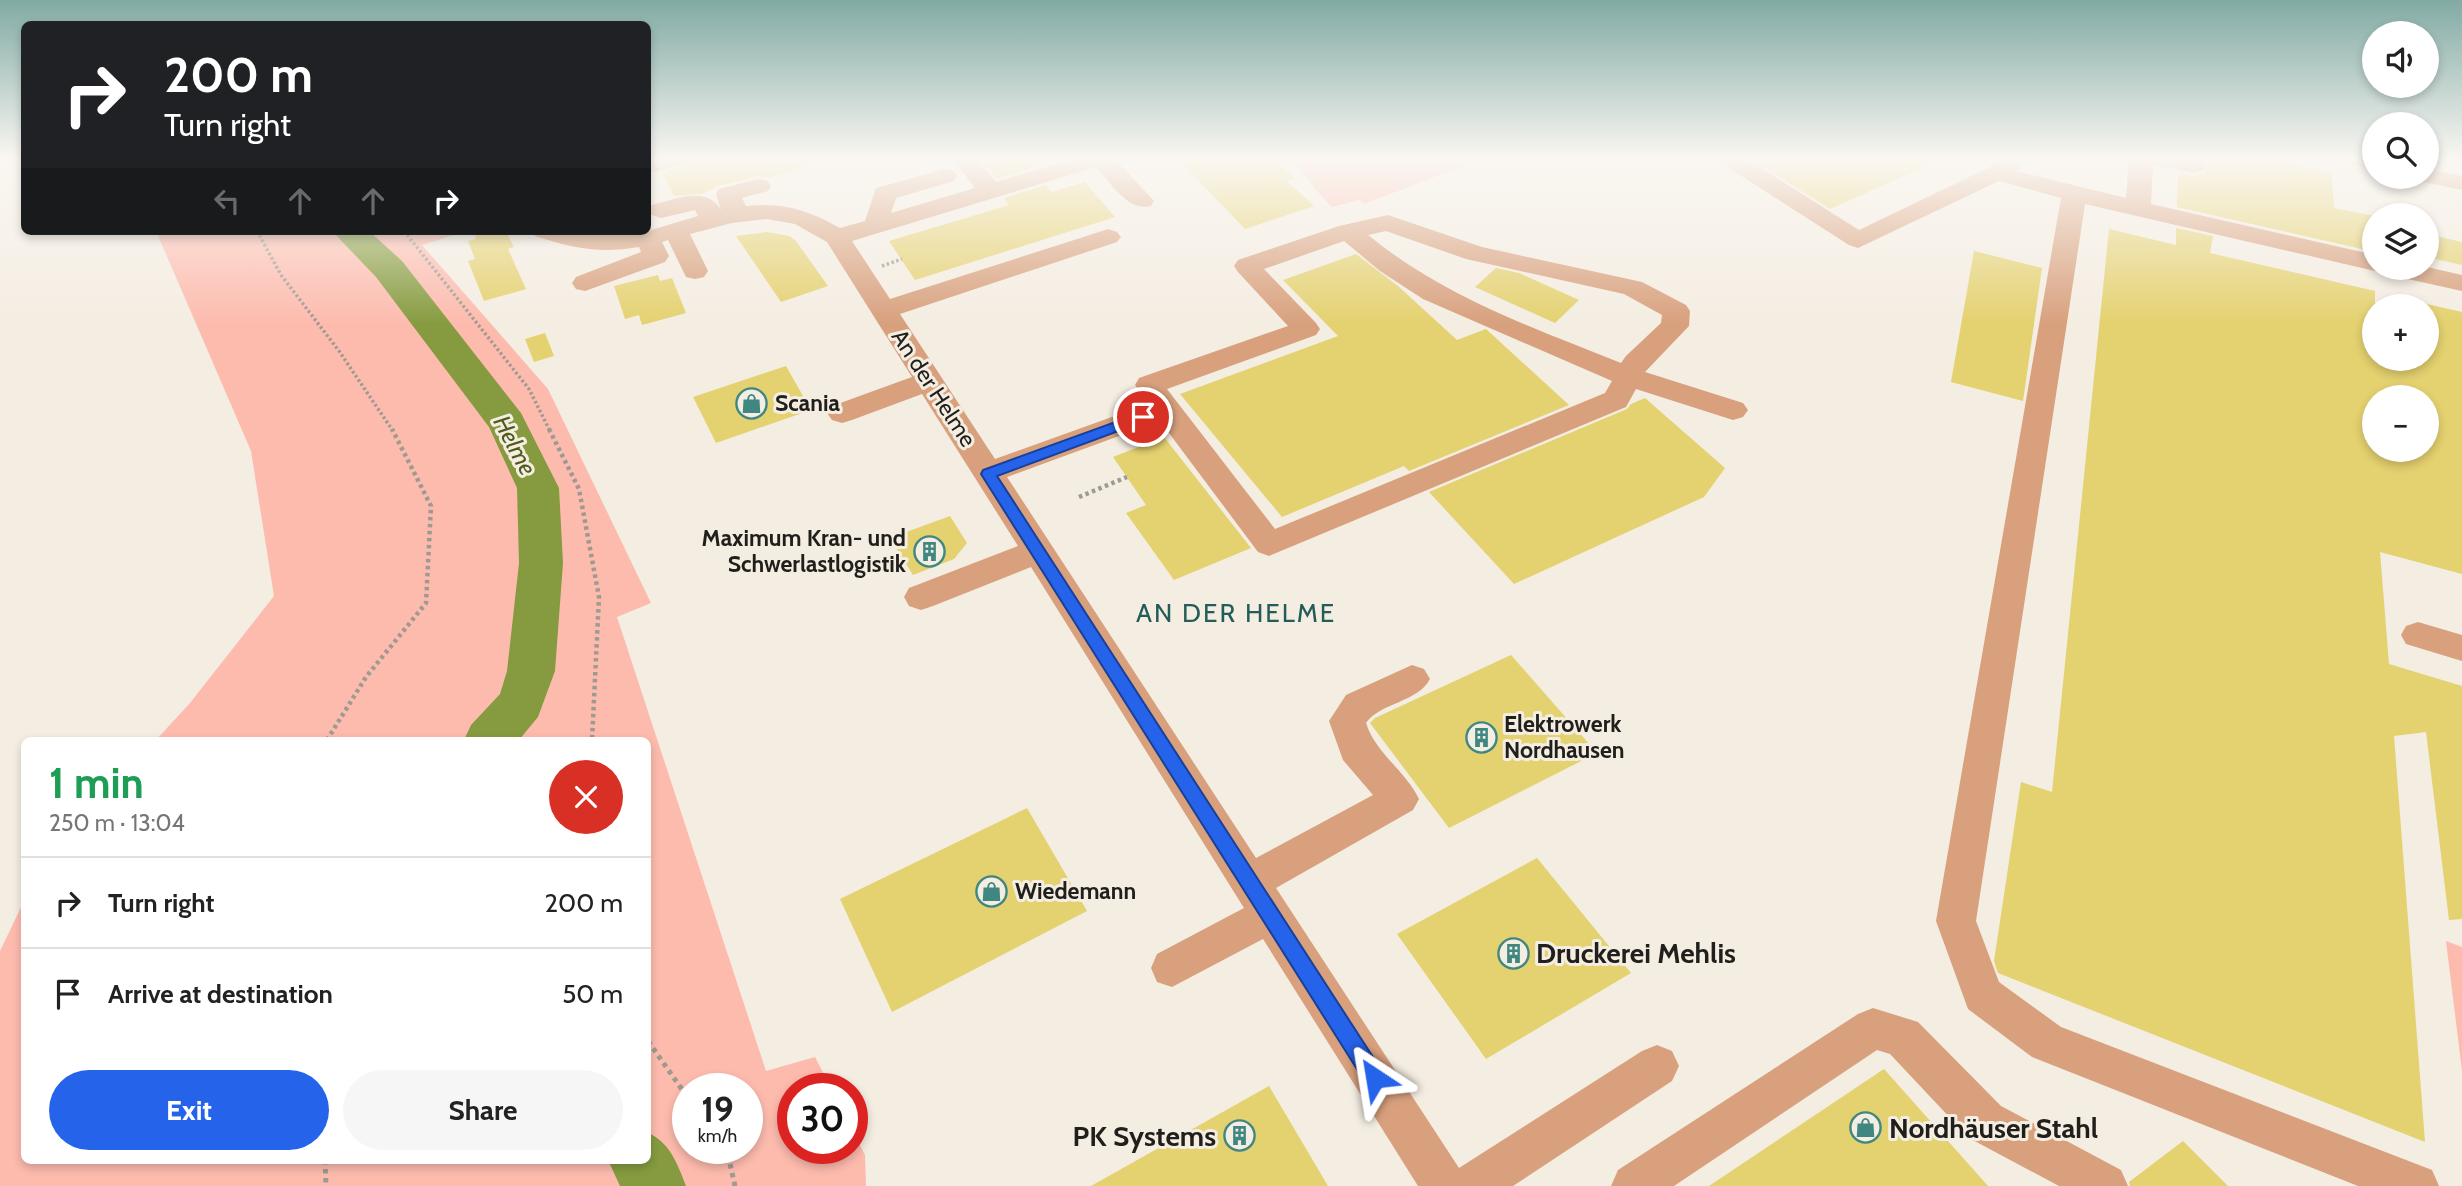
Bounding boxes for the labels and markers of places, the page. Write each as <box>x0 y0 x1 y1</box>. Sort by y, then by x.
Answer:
shop icon: Scania <box>735 386 769 420</box>
pin <box>1113 387 1173 447</box>
place label: Scania <box>775 389 840 417</box>
place label: Maximum Kran- und Schwerlastlogistik <box>702 524 907 578</box>
building icon: Maximum Kran- und Schwerlastlogistik <box>912 534 946 568</box>
place label: Elektrowerk Nordhausen <box>1504 710 1625 764</box>
building icon: Elektrowerk Nordhausen <box>1464 720 1498 754</box>
shop icon: Wiedemann <box>975 874 1009 908</box>
place label: Wiedemann <box>1015 877 1136 905</box>
building icon: Druckerei Mehlis <box>1496 936 1530 970</box>
place label: Druckerei Mehlis <box>1536 936 1736 970</box>
shop icon: Nordhäuser Stahl <box>1849 1111 1883 1145</box>
place label: Nordhäuser Stahl <box>1889 1111 2098 1145</box>
place label: PK Systems <box>1073 1119 1216 1153</box>
building icon: PK Systems <box>1222 1119 1256 1153</box>

